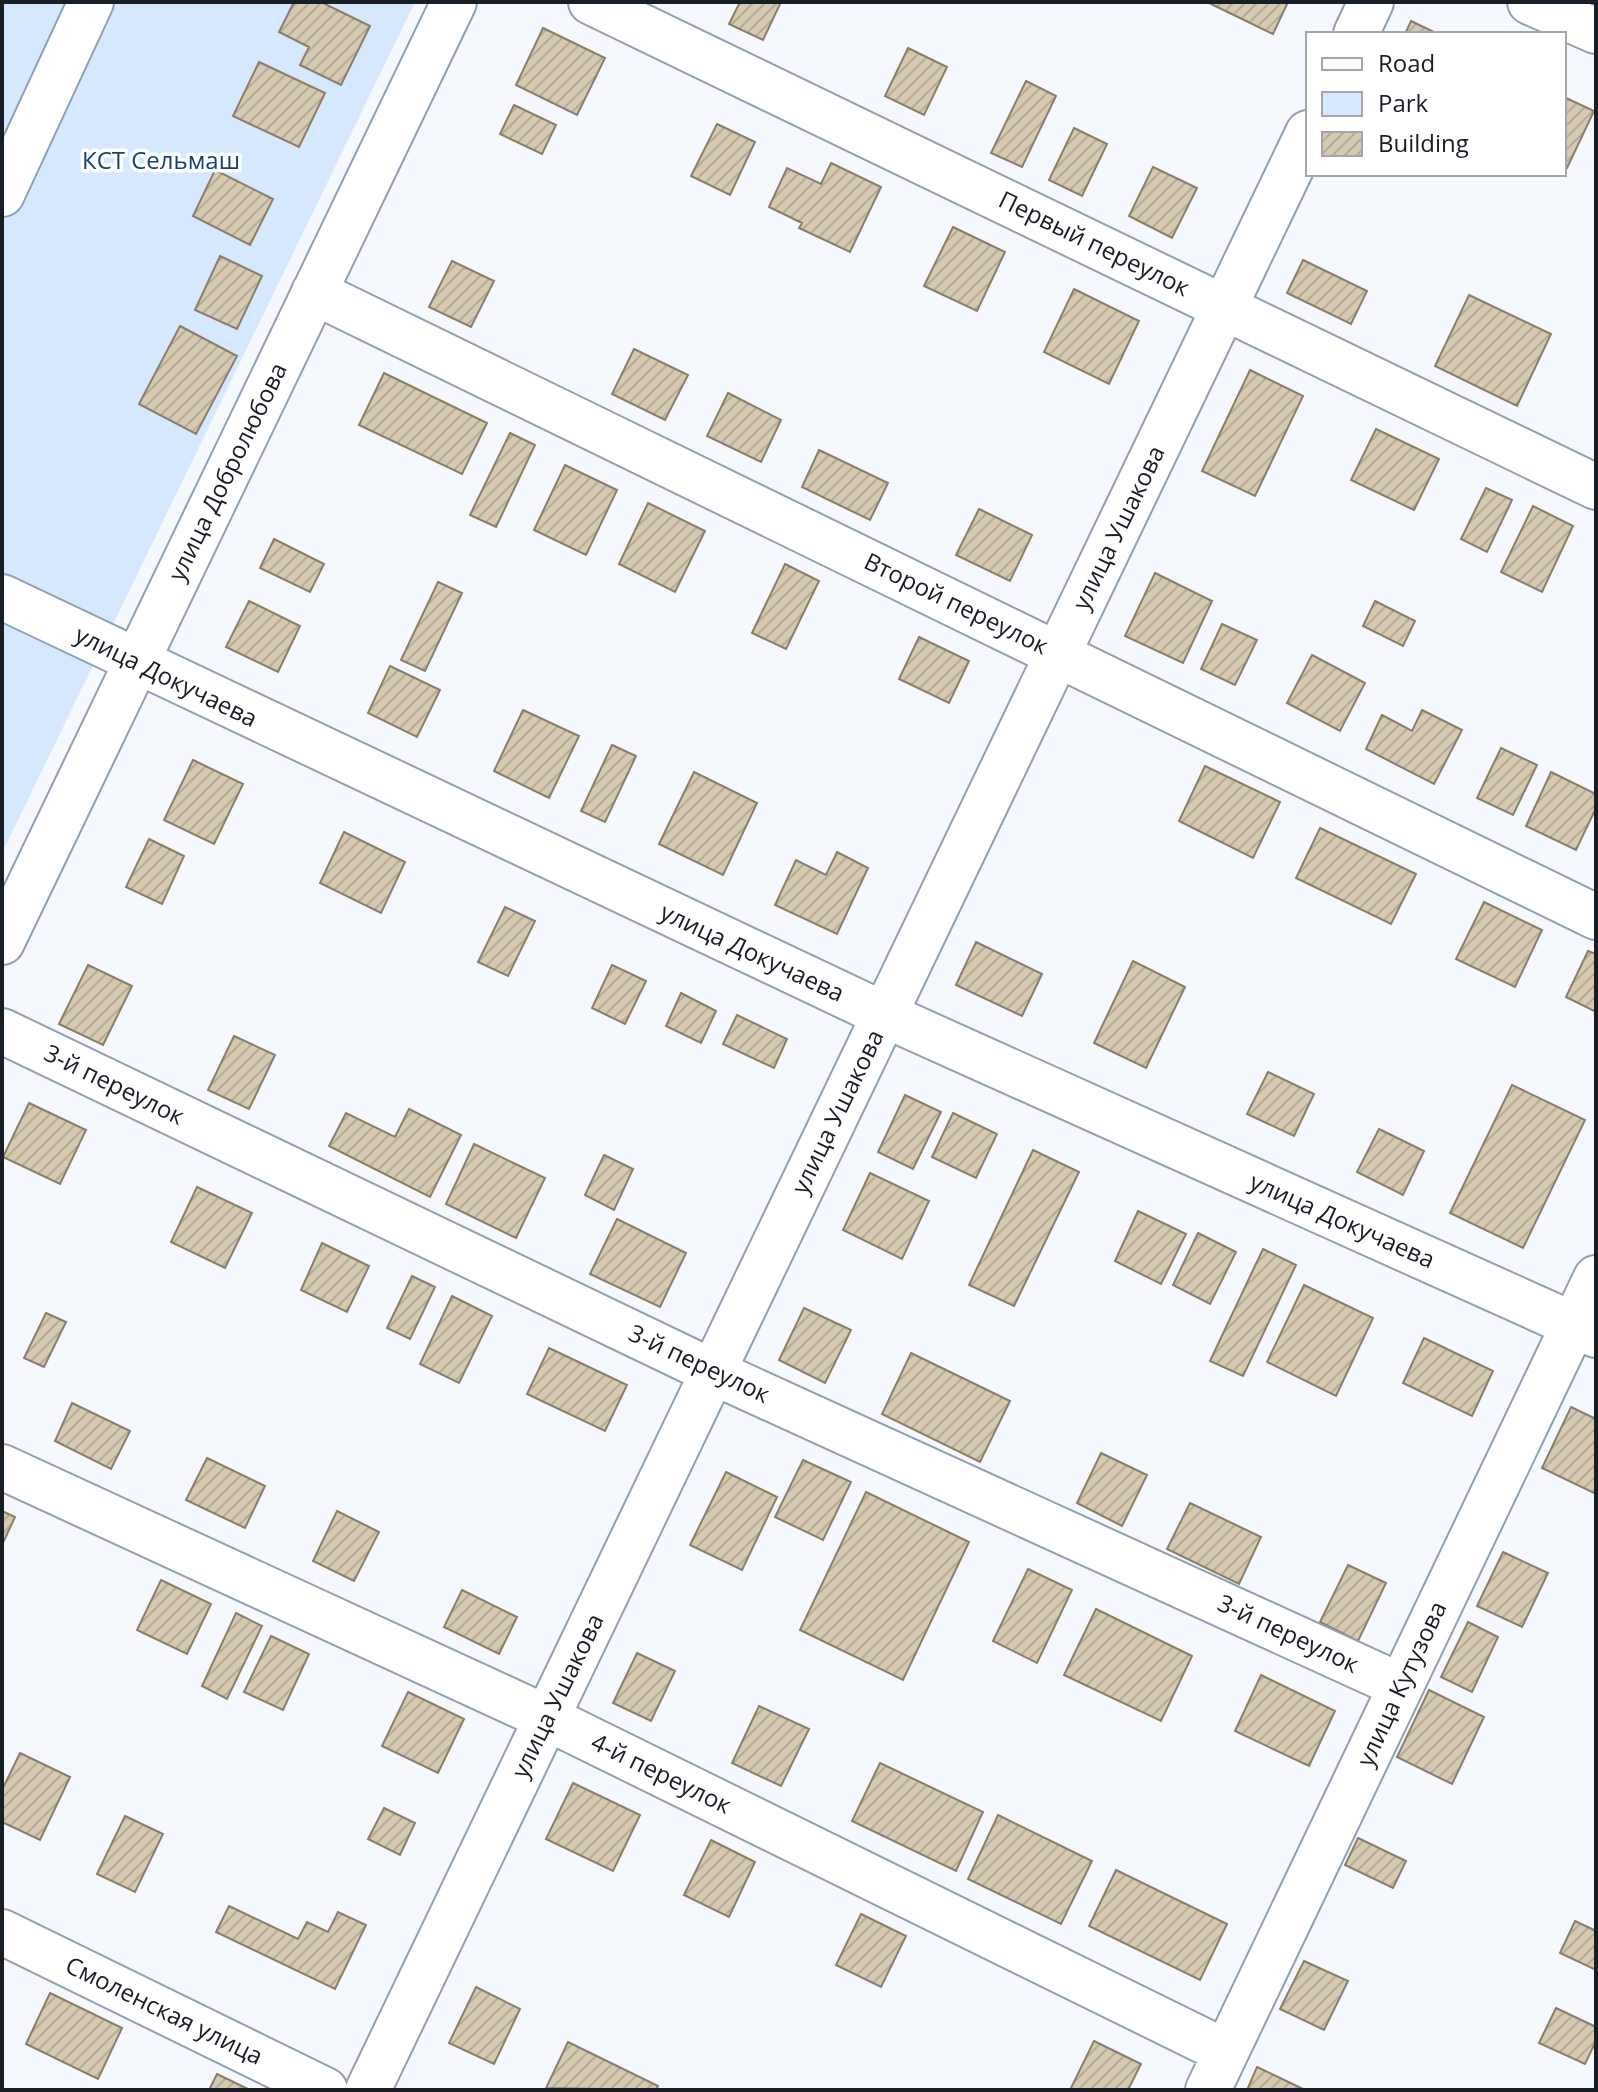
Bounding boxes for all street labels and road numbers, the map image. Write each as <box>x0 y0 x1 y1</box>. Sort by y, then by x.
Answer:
street label: Первый переулок <box>994 182 1196 303</box>
street label: улица Добролюбова <box>159 357 294 586</box>
street label: улица Ушакова <box>1064 440 1172 615</box>
street label: Второй переулок <box>859 544 1055 662</box>
street label: улица Докучаева <box>70 617 263 734</box>
street label: улица Докучаева <box>655 895 850 1009</box>
street label: улица Ушакова <box>783 1024 891 1199</box>
street label: 3-й переулок <box>39 1035 191 1132</box>
street label: улица Докучаева <box>1245 1164 1440 1275</box>
street label: 3-й переулок <box>624 1316 776 1410</box>
street label: 3-й переулок <box>1213 1586 1365 1680</box>
street label: улица Кутузова <box>1348 1595 1453 1771</box>
street label: улица Ушакова <box>503 1608 611 1783</box>
street label: 4-й переулок <box>586 1724 738 1821</box>
street label: Смоленская улица <box>60 1948 269 2072</box>

